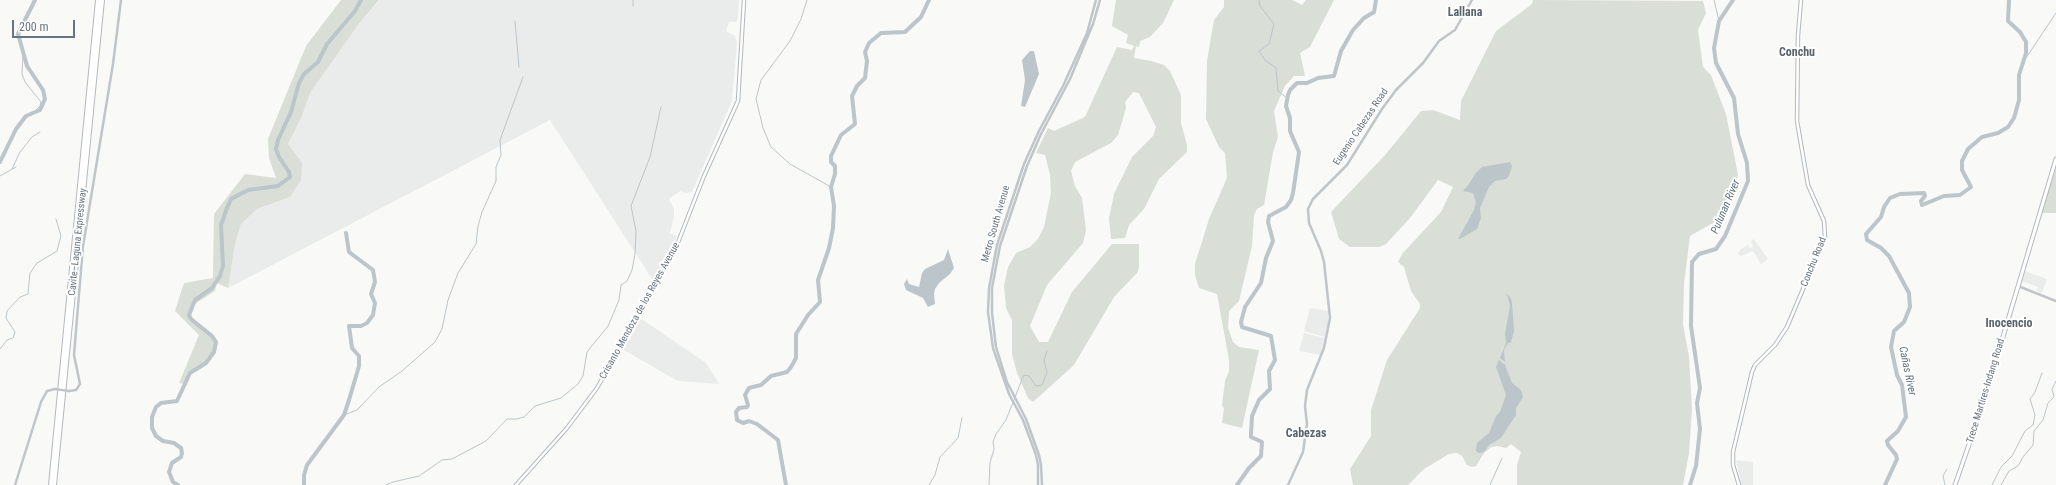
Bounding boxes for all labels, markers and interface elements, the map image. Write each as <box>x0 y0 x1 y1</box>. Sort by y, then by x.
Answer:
district label: Lallana <box>1448 6 1482 20</box>
scale bar <box>14 12 77 38</box>
text: 200 m <box>19 20 49 34</box>
district label: Conchu <box>1779 46 1815 60</box>
street label: Eugenio Cabezas Road <box>1331 86 1391 168</box>
water label: Pulunan River <box>1709 178 1743 236</box>
street label: Metro South Avenue <box>979 184 1013 264</box>
street label: Cavite–Laguna Expressway <box>66 188 90 296</box>
street label: Conchu Road <box>1799 236 1829 288</box>
street label: Crisanto Mendoza de los Reyes Avenue <box>597 241 683 381</box>
district label: Inocencio <box>1986 317 2032 331</box>
street label: Trece Martires-Indang Road <box>1964 337 2008 445</box>
water label: Cañas River <box>1895 345 1919 397</box>
district label: Cabezas <box>1286 427 1326 441</box>

